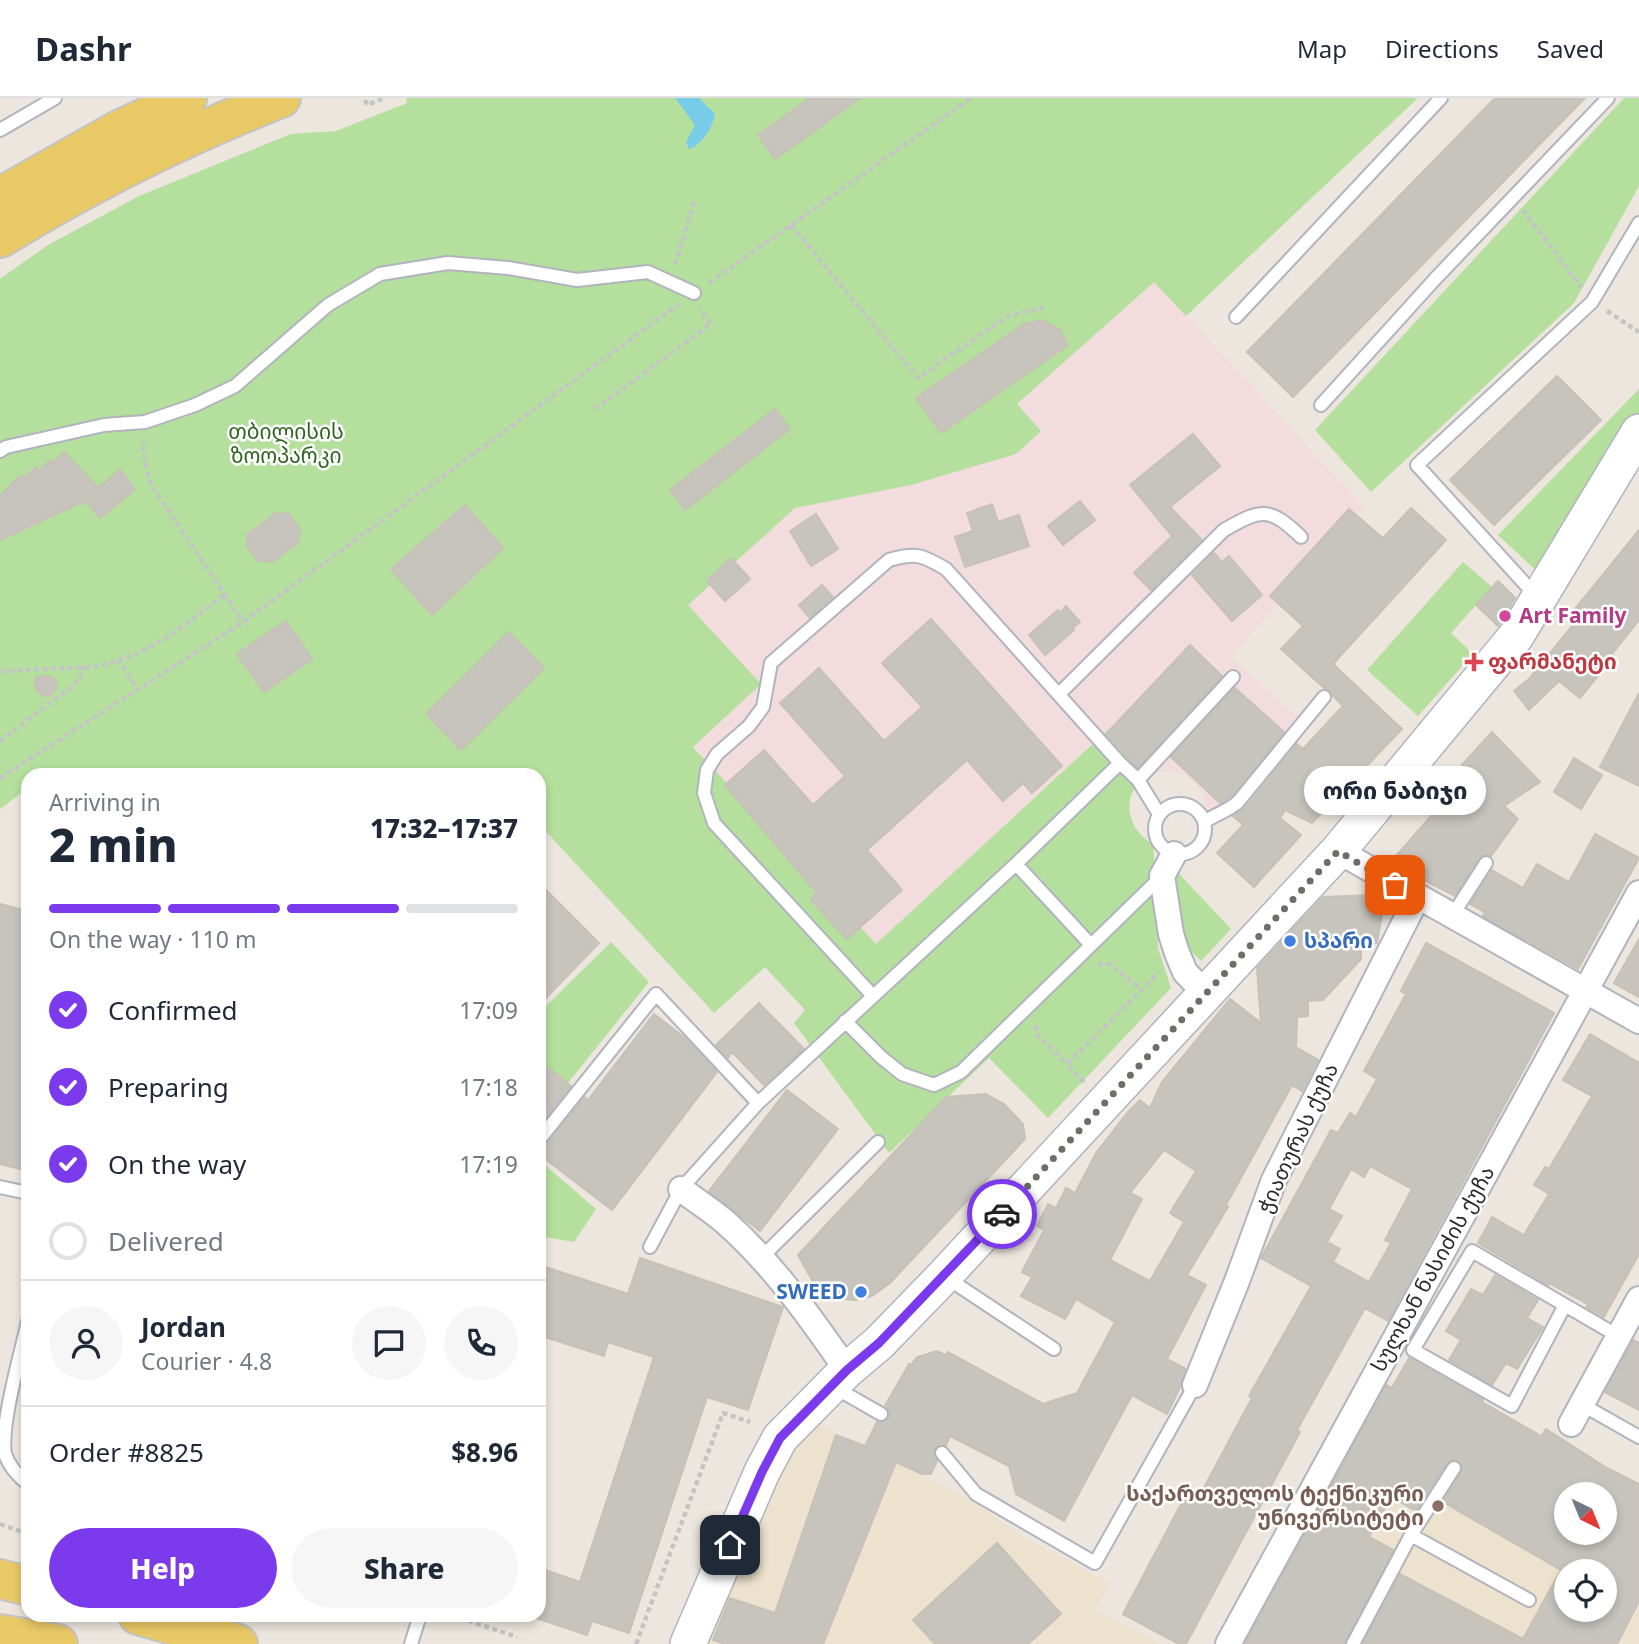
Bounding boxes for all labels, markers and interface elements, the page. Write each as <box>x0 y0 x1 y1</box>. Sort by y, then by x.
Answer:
text: Dashr <box>35 26 132 71</box>
text: Map <box>1297 32 1347 65</box>
text: Directions <box>1385 32 1499 65</box>
text: Saved <box>1537 32 1604 65</box>
park label: თბილისის ზოოპარკი <box>228 417 344 469</box>
place label: Art Family <box>1519 601 1627 629</box>
marker: Art Family <box>1497 608 1513 624</box>
place label: ფარმანეტი <box>1488 647 1617 675</box>
marker: ფარმანეტი <box>1466 654 1482 670</box>
callout: ორი ნაბიჯი <box>1304 766 1486 815</box>
text: ორი ნაბიჯი <box>1323 774 1467 806</box>
text: Arriving in <box>49 786 161 818</box>
text: 17:32–17:37 <box>370 810 518 846</box>
text: 2 min <box>49 813 178 875</box>
pin <box>1365 855 1425 915</box>
icon: bag <box>1376 866 1414 904</box>
text: On the way · 110 m <box>49 923 256 955</box>
place label: სპარი <box>1304 926 1373 954</box>
marker: სპარი <box>1282 933 1298 949</box>
icon: check <box>49 991 87 1029</box>
text: Confirmed <box>108 992 238 1028</box>
text: 17:09 <box>459 994 518 1026</box>
street label: ჭიათურას ქუჩა <box>1250 1058 1344 1217</box>
icon: check <box>49 1068 87 1106</box>
text: Preparing <box>108 1069 229 1105</box>
text: 17:18 <box>459 1071 518 1103</box>
icon: check <box>49 1145 87 1183</box>
text: On the way <box>108 1146 246 1182</box>
text: 17:19 <box>459 1148 518 1180</box>
street label: სულხან ნასიძის ქუჩა <box>1364 1161 1500 1376</box>
courier <box>967 1179 1037 1249</box>
icon: car <box>983 1195 1021 1233</box>
text: Delivered <box>108 1223 224 1259</box>
place label: SWEED <box>776 1277 847 1305</box>
marker: SWEED <box>853 1284 869 1300</box>
button: person <box>49 1306 123 1380</box>
button: chat <box>352 1306 426 1380</box>
button: phone <box>444 1306 518 1380</box>
text: Jordan <box>141 1309 226 1345</box>
text: Courier · 4.8 <box>141 1345 272 1377</box>
text: Order #8825 <box>49 1434 204 1470</box>
text: $8.96 <box>451 1434 518 1470</box>
place label: საქართველოს ტექნიკური უნივერსიტეტი <box>1126 1479 1424 1531</box>
north arrow <box>1554 1482 1617 1545</box>
map controls <box>1554 1482 1617 1622</box>
marker: საქართველოს ტექნიკური უნივერსიტეტი <box>1430 1498 1446 1514</box>
pin <box>700 1515 760 1575</box>
icon: home <box>711 1526 749 1564</box>
button: Help <box>49 1528 277 1608</box>
button: Share <box>291 1528 518 1608</box>
button: locate <box>1554 1559 1617 1622</box>

